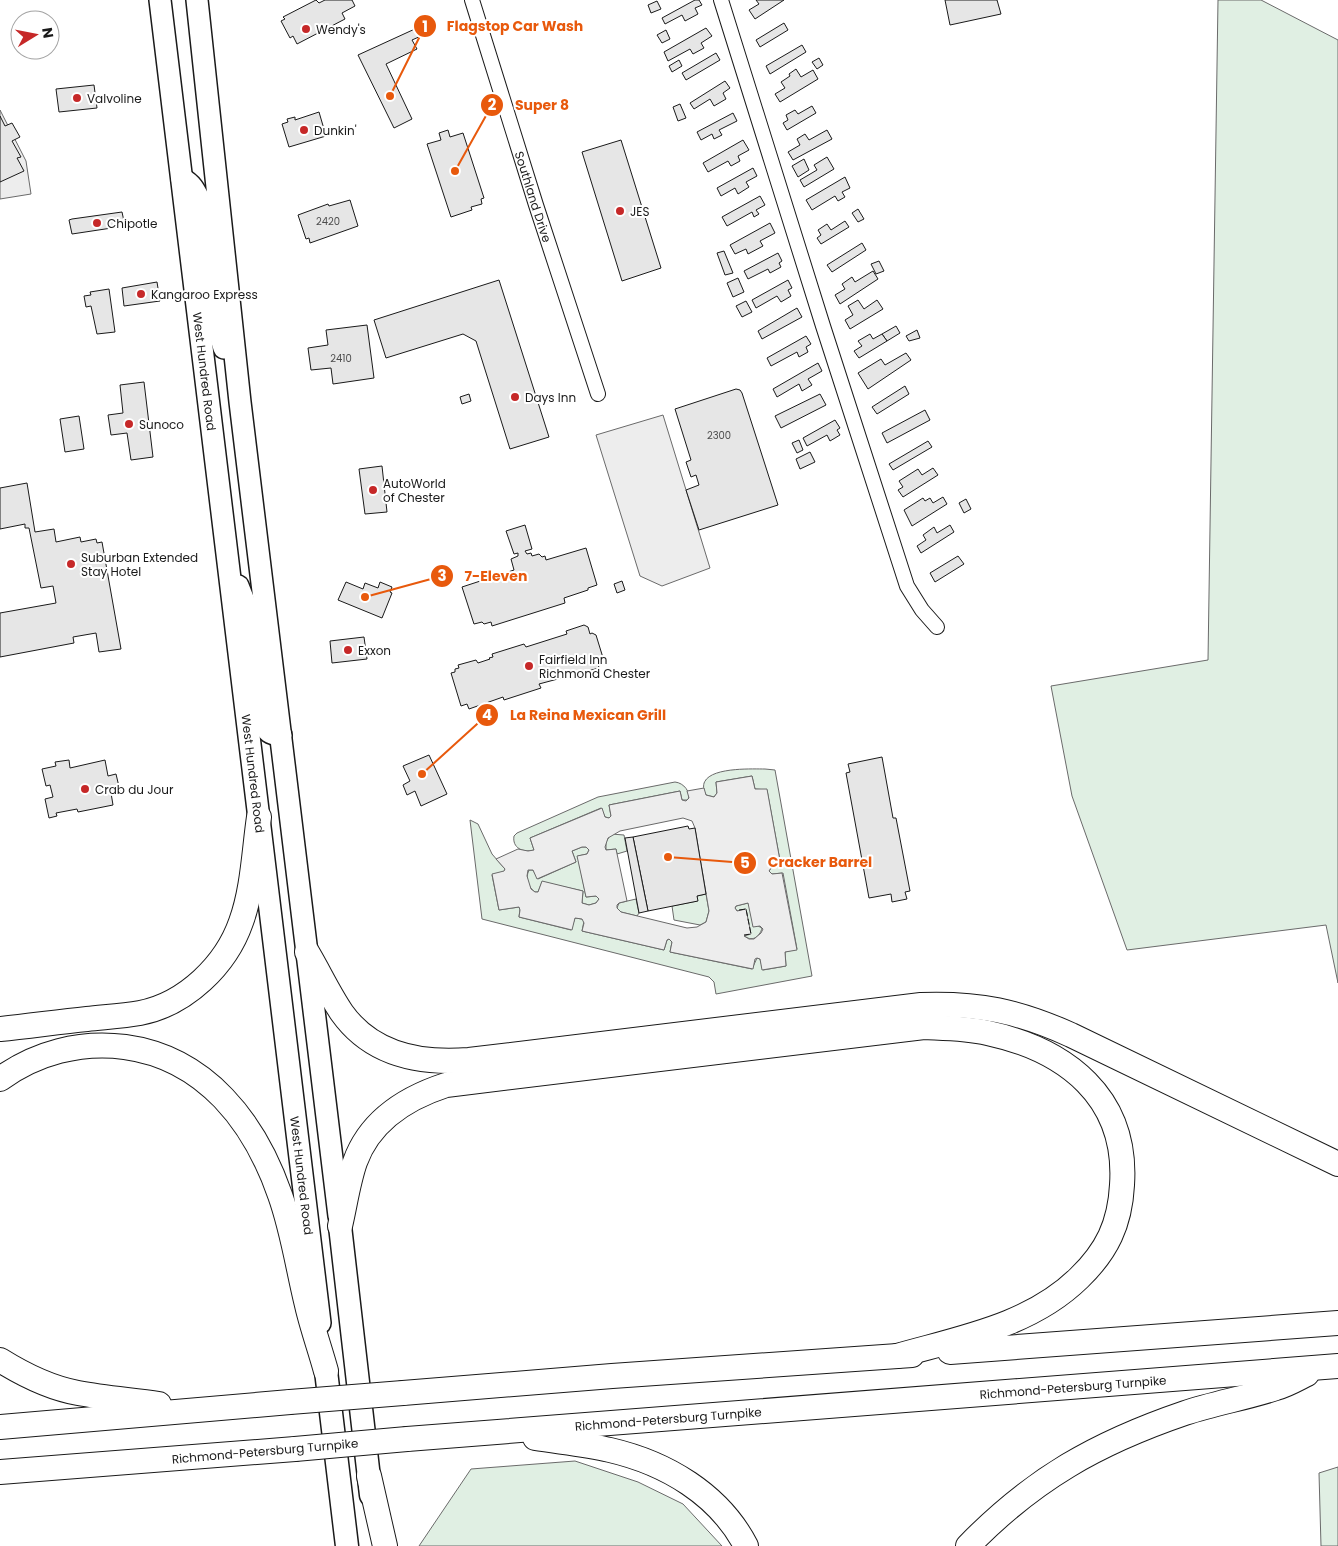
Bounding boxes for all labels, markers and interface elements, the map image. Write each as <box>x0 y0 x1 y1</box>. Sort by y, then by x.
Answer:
north arrow <box>10 10 60 60</box>
callout: Flagstop Car Wash <box>412 12 594 41</box>
text: 1 <box>422 16 428 37</box>
text: Flagstop Car Wash <box>447 16 583 36</box>
place label: Wendy's <box>316 21 366 38</box>
marker: Wendy's <box>300 23 312 35</box>
text: N <box>37 26 59 40</box>
place label: Valvoline <box>87 90 142 107</box>
callout: Super 8 <box>480 90 579 119</box>
marker: Valvoline <box>71 92 83 104</box>
text: 2 <box>488 94 497 115</box>
text: Super 8 <box>515 95 569 115</box>
place label: Dunkin' <box>314 122 357 139</box>
marker: Dunkin' <box>298 124 310 136</box>
street label: Southland Drive <box>511 149 556 244</box>
place label: JES <box>630 203 650 220</box>
marker: JES <box>614 205 626 217</box>
house number: 2420 <box>316 214 340 229</box>
place label: Chipotle <box>107 215 157 232</box>
marker: Chipotle <box>91 217 103 229</box>
place label: Kangaroo Express <box>151 286 258 303</box>
marker: Kangaroo Express <box>135 288 147 300</box>
street label: West Hundred Road <box>189 311 221 432</box>
house number: 2410 <box>330 351 352 366</box>
place label: Days Inn <box>525 389 576 406</box>
marker: Days Inn <box>509 391 521 403</box>
place label: Sunoco <box>139 416 184 433</box>
marker: Sunoco <box>123 418 135 430</box>
house number: 2300 <box>707 428 731 443</box>
place label: AutoWorld of Chester <box>383 475 446 506</box>
marker: AutoWorld of Chester <box>367 484 379 496</box>
place label: Suburban Extended Stay Hotel <box>81 549 198 580</box>
marker: Suburban Extended Stay Hotel <box>65 558 77 570</box>
callout: 7-Eleven <box>430 561 538 590</box>
text: 3 <box>437 565 447 586</box>
text: 7-Eleven <box>465 566 527 586</box>
place label: Exxon <box>358 642 391 659</box>
marker: Exxon <box>342 644 354 656</box>
place label: Fairfield Inn Richmond Chester <box>539 651 651 682</box>
marker: Fairfield Inn Richmond Chester <box>523 660 535 672</box>
callout: La Reina Mexican Grill <box>475 700 676 729</box>
text: 4 <box>482 704 492 725</box>
text: La Reina Mexican Grill <box>510 705 666 725</box>
street label: West Hundred Road <box>238 713 269 834</box>
place label: Crab du Jour <box>95 781 174 798</box>
marker: Crab du Jour <box>79 783 91 795</box>
callout: Cracker Barrel <box>733 848 882 877</box>
text: 5 <box>740 852 750 873</box>
text: Cracker Barrel <box>768 852 872 872</box>
street label: West Hundred Road <box>287 1115 318 1236</box>
street label: Richmond-Petersburg Turnpike <box>979 1371 1167 1403</box>
street label: Richmond-Petersburg Turnpike <box>574 1403 762 1434</box>
street label: Richmond-Petersburg Turnpike <box>171 1434 359 1468</box>

